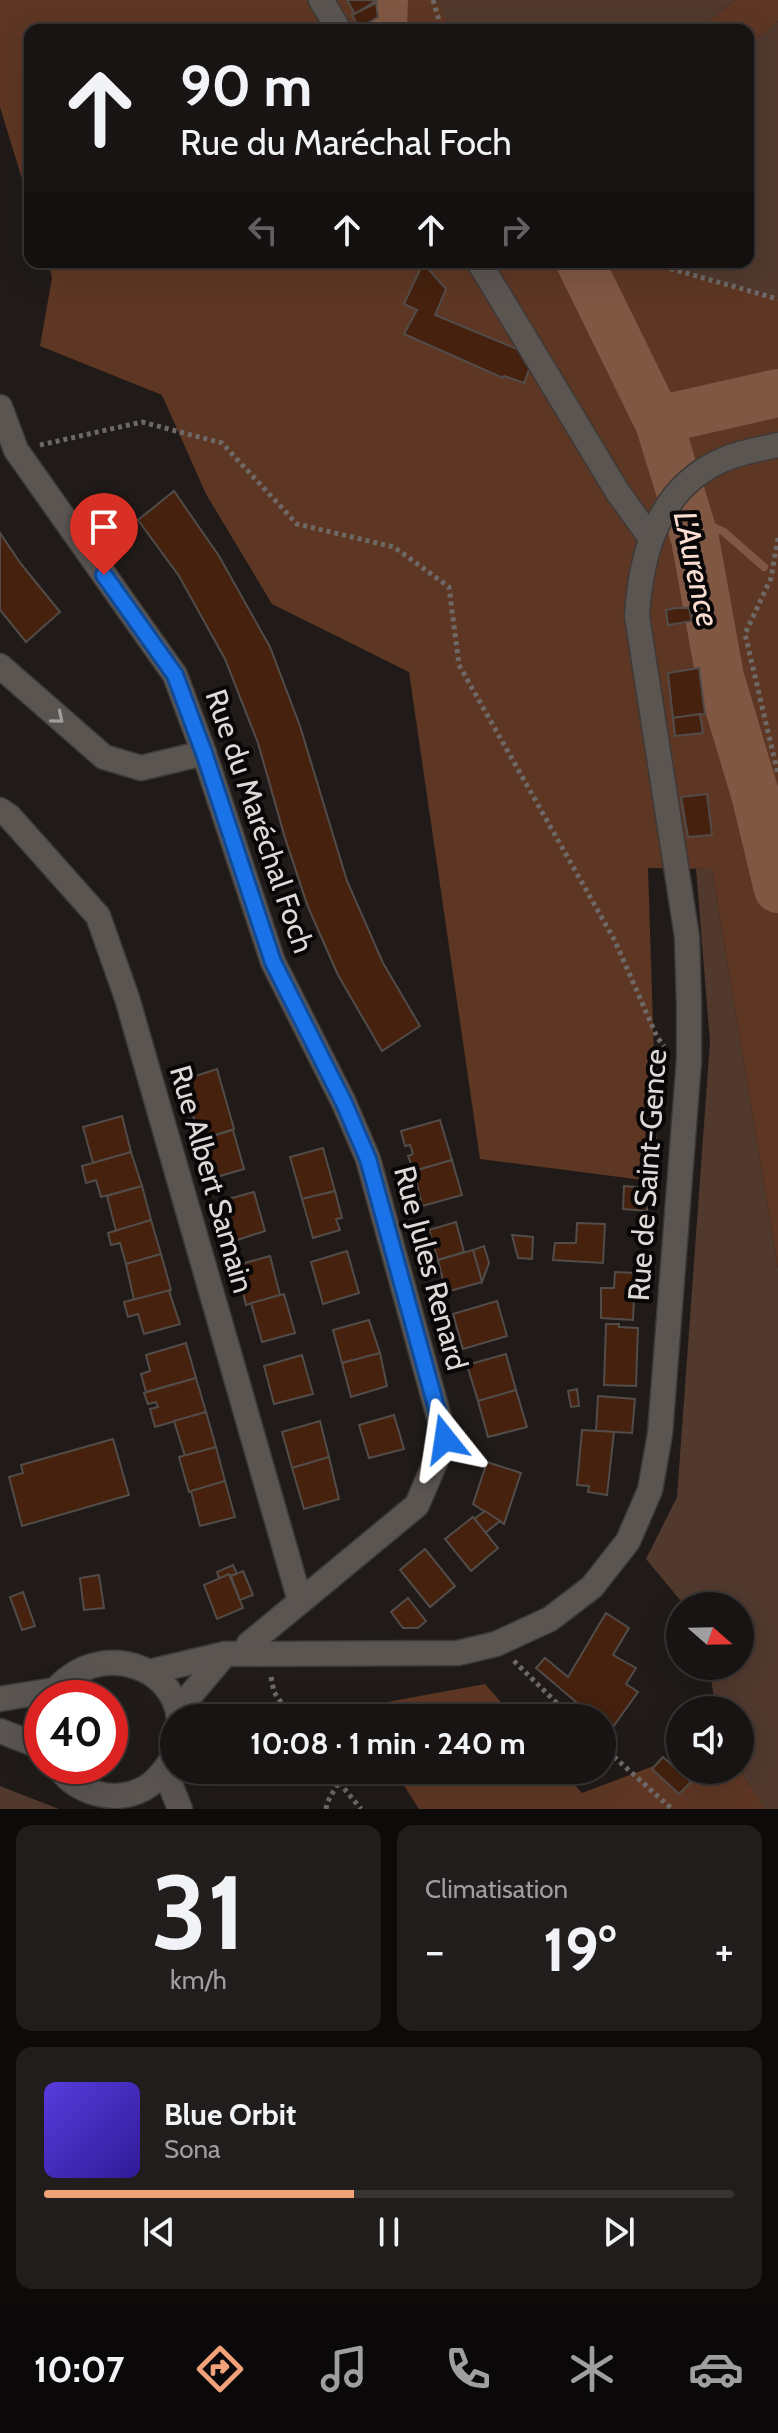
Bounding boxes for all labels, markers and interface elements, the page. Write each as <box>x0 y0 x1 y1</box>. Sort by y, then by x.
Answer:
text: 90 m <box>180 52 312 120</box>
icon: ahead <box>48 56 152 160</box>
text: Rue du Maréchal Foch <box>180 120 512 164</box>
icon: left <box>241 208 285 252</box>
icon: ahead <box>325 208 369 252</box>
icon: ahead <box>409 208 453 252</box>
icon: right <box>493 208 537 252</box>
pin <box>70 493 138 575</box>
icon: arrive <box>82 505 126 549</box>
water label: L'Aurence <box>666 508 728 630</box>
street label: Rue du Maréchal Foch <box>197 684 323 958</box>
one-way arrow <box>49 708 64 723</box>
street label: Rue de Saint-Gence <box>620 1048 674 1302</box>
street label: Rue Albert Samain <box>162 1061 262 1297</box>
street label: Rue Jules Renard <box>386 1162 476 1374</box>
position arrow <box>403 1397 487 1481</box>
north arrow <box>666 1592 754 1680</box>
map controls <box>666 1592 754 1784</box>
speed limit sign: 40 <box>24 1680 128 1784</box>
button: sound <box>666 1696 754 1784</box>
text: 10:08 · 1 min · 240 m <box>250 1725 526 1762</box>
text: 31 <box>151 1849 246 1975</box>
text: Climatisation <box>425 1873 568 1905</box>
text: 19° <box>543 1913 616 1986</box>
text: − <box>425 1924 444 1977</box>
text: + <box>715 1924 734 1977</box>
text: km/h <box>170 1964 227 1996</box>
text: Blue Orbit <box>164 2096 296 2133</box>
text: Sona <box>164 2133 221 2165</box>
icon: previous <box>137 2210 181 2254</box>
icon: pause <box>367 2210 411 2254</box>
icon: next <box>597 2210 641 2254</box>
icon: directions <box>192 2341 248 2397</box>
icon: music <box>316 2341 372 2397</box>
icon: phone <box>440 2341 496 2397</box>
icon: climate <box>564 2341 620 2397</box>
icon: car <box>688 2341 744 2397</box>
text: 10:07 <box>34 2347 124 2391</box>

